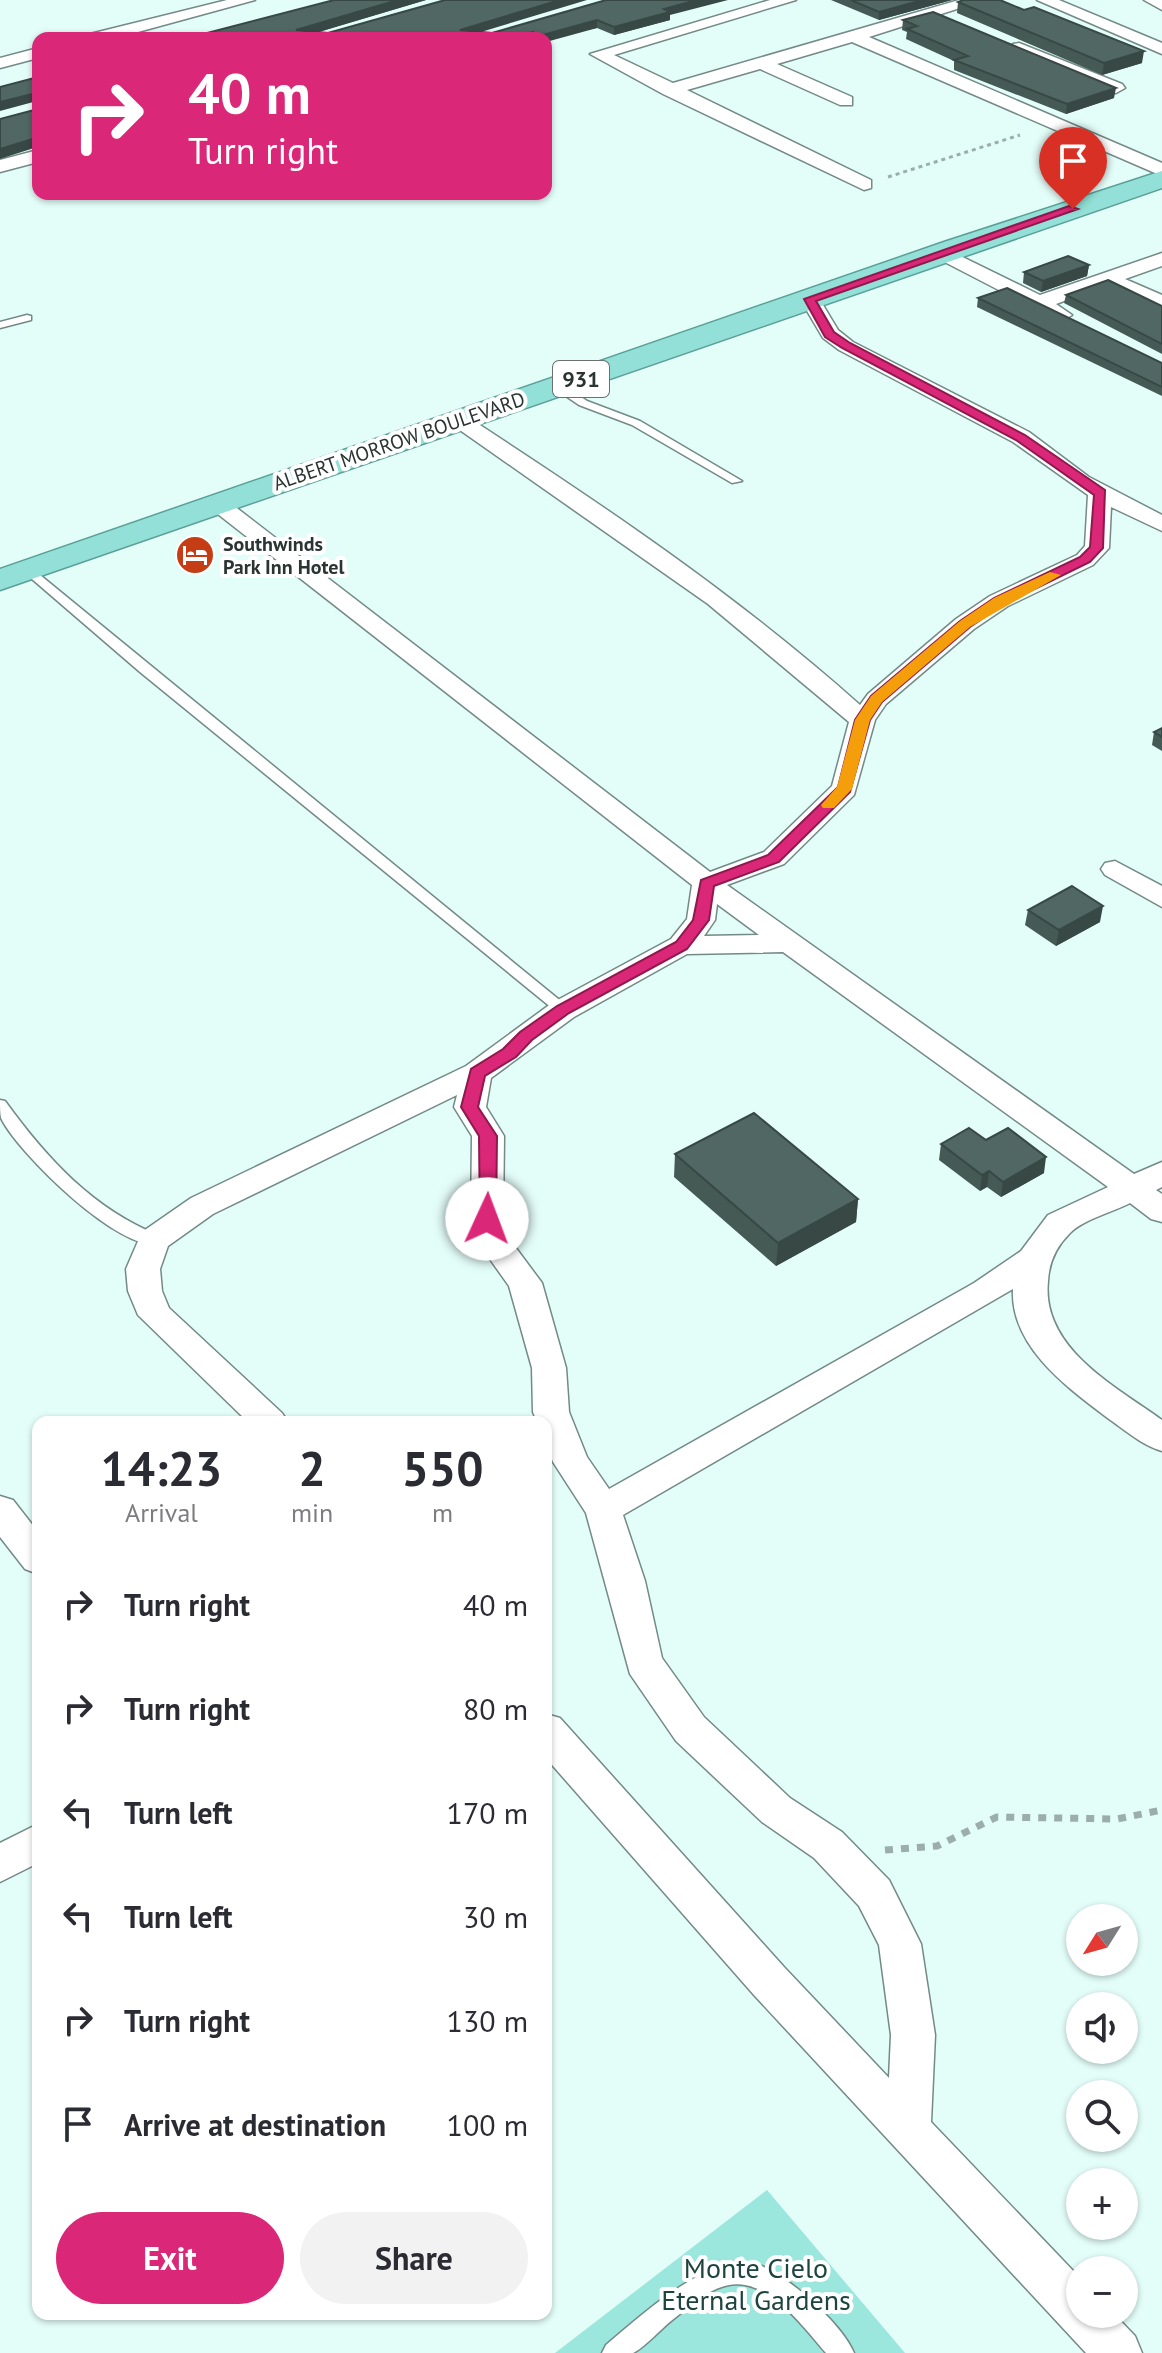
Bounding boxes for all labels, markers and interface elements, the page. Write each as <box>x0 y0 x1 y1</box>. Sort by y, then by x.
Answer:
text: 40 m <box>188 57 311 129</box>
icon: right <box>56 64 160 168</box>
text: Turn right <box>188 127 338 174</box>
pin <box>1039 127 1107 209</box>
icon: arrive <box>1051 139 1095 183</box>
road number: 931 <box>553 361 609 397</box>
street label: ALBERT MORROW BOULEVARD <box>270 386 528 496</box>
place label: Southwinds Park Inn Hotel <box>223 531 344 580</box>
hotel icon: Southwinds Park Inn Hotel <box>174 534 216 576</box>
position arrow <box>445 1177 529 1261</box>
text: 14:23 <box>101 1437 222 1499</box>
text: 2 <box>298 1437 326 1499</box>
text: 550 <box>402 1437 483 1499</box>
text: Arrival <box>125 1496 198 1529</box>
text: min <box>291 1496 333 1529</box>
text: m <box>432 1496 453 1529</box>
icon: right <box>56 1582 100 1626</box>
text: Turn right <box>124 1585 250 1624</box>
text: 40 m <box>463 1585 528 1624</box>
icon: right <box>56 1686 100 1730</box>
text: Turn right <box>124 1689 250 1728</box>
text: 80 m <box>463 1689 528 1728</box>
icon: left <box>56 1790 100 1834</box>
text: Turn left <box>124 1793 232 1832</box>
text: 170 m <box>447 1793 528 1832</box>
icon: left <box>56 1894 100 1938</box>
text: Turn left <box>124 1897 232 1936</box>
text: 30 m <box>463 1897 528 1936</box>
north arrow <box>1066 1904 1138 1976</box>
map controls <box>1066 1904 1138 2328</box>
button: sound <box>1066 1992 1138 2064</box>
icon: right <box>56 1998 100 2042</box>
text: Turn right <box>124 2001 250 2040</box>
text: 130 m <box>447 2001 528 2040</box>
button: search <box>1066 2080 1138 2152</box>
icon: arrive <box>56 2102 100 2146</box>
text: Arrive at destination <box>124 2105 386 2144</box>
text: 100 m <box>447 2105 528 2144</box>
button: + <box>1066 2168 1138 2240</box>
button: Exit <box>56 2212 284 2304</box>
button: Share <box>300 2212 528 2304</box>
park label: Monte Cielo Eternal Gardens <box>661 2249 851 2318</box>
button: − <box>1066 2256 1138 2328</box>

